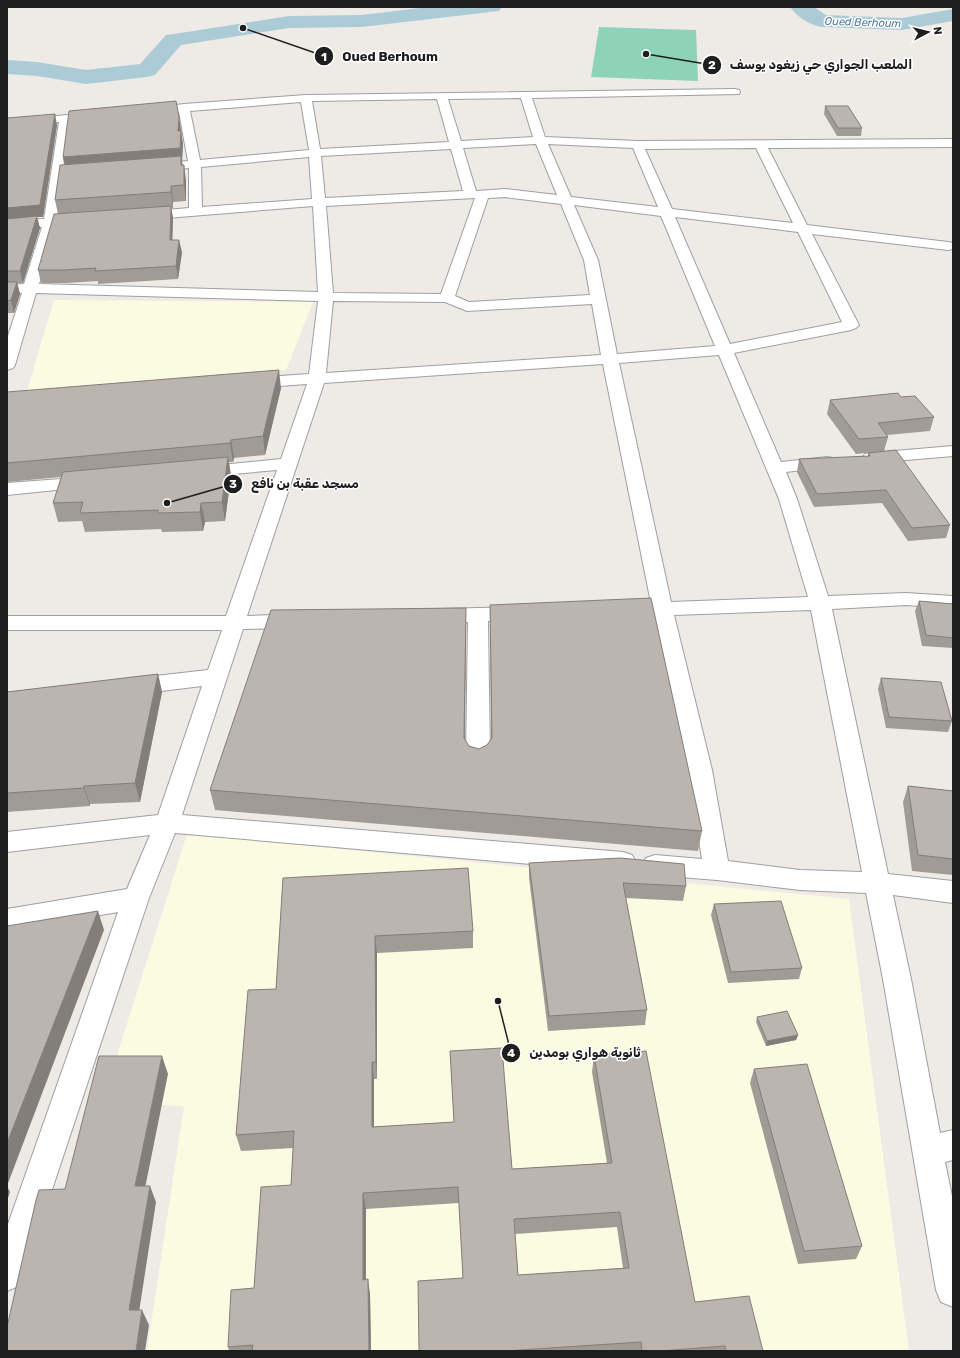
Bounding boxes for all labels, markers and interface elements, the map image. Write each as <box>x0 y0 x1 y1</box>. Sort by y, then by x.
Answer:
north arrow <box>908 12 948 52</box>
water label: Oued Berhoum <box>824 15 902 30</box>
text: N <box>930 26 944 36</box>
callout: Oued Berhoum <box>314 44 446 69</box>
text: Oued Berhoum <box>342 49 438 64</box>
text: 1 <box>321 50 327 64</box>
callout: الملعب الجواري حي زيغود يوسف <box>702 52 920 77</box>
text: الملعب الجواري حي زيغود يوسف <box>730 57 912 75</box>
text: 2 <box>708 58 716 72</box>
callout: مسجد عقبة بن نافع <box>223 471 366 496</box>
text: مسجد عقبة بن نافع <box>251 476 359 493</box>
text: 3 <box>229 477 237 491</box>
callout: ثانوية هواري بومدين <box>501 1040 648 1065</box>
text: ثانوية هواري بومدين <box>529 1045 641 1062</box>
text: 4 <box>507 1046 515 1060</box>

